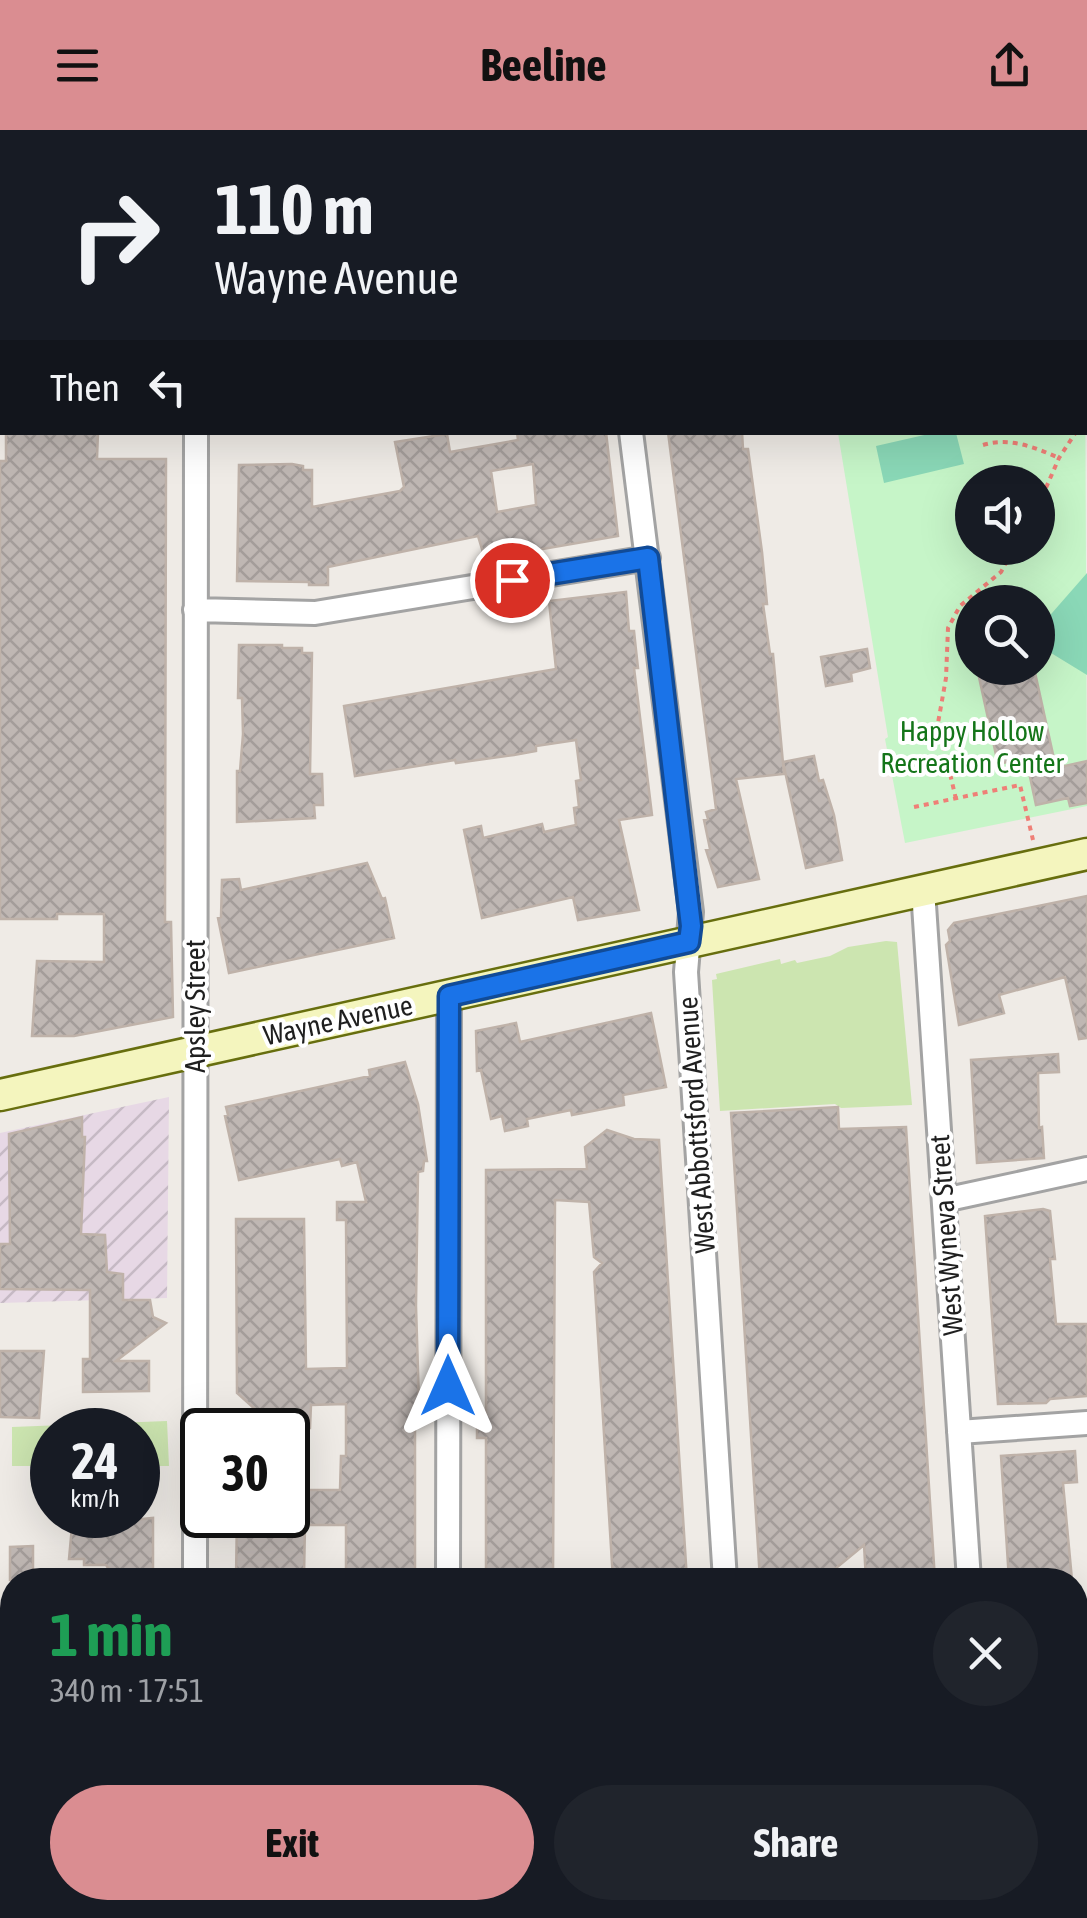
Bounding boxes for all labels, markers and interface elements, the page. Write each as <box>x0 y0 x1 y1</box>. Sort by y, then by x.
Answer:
icon: menu <box>50 38 105 93</box>
icon: share <box>982 38 1037 93</box>
text: Beeline <box>480 39 607 91</box>
text: 110 m <box>215 169 374 249</box>
icon: right <box>50 170 180 300</box>
text: Wayne Avenue <box>215 252 459 304</box>
icon: left <box>140 360 195 415</box>
text: Then <box>50 366 120 409</box>
map controls <box>955 465 1055 685</box>
button: sound <box>955 465 1055 565</box>
pin <box>470 538 555 623</box>
icon: arrive <box>485 553 540 608</box>
button: search <box>955 585 1055 685</box>
park label: Happy Hollow Recreation Center <box>880 715 1065 779</box>
street label: Apsley Street <box>179 939 211 1073</box>
street label: Wayne Avenue <box>261 989 415 1051</box>
street label: West Abbottsford Avenue <box>671 996 721 1254</box>
street label: West Wyneva Street <box>923 1133 969 1337</box>
position arrow <box>396 1334 500 1438</box>
speed limit sign: 30 <box>180 1408 310 1538</box>
text: 24 <box>71 1432 118 1490</box>
text: km/h <box>70 1484 120 1512</box>
text: 1 min <box>50 1600 173 1669</box>
button: close <box>933 1601 1038 1706</box>
text: 340 m · 17:51 <box>50 1672 204 1709</box>
button: Exit <box>50 1785 534 1900</box>
button: Share <box>554 1785 1038 1900</box>

